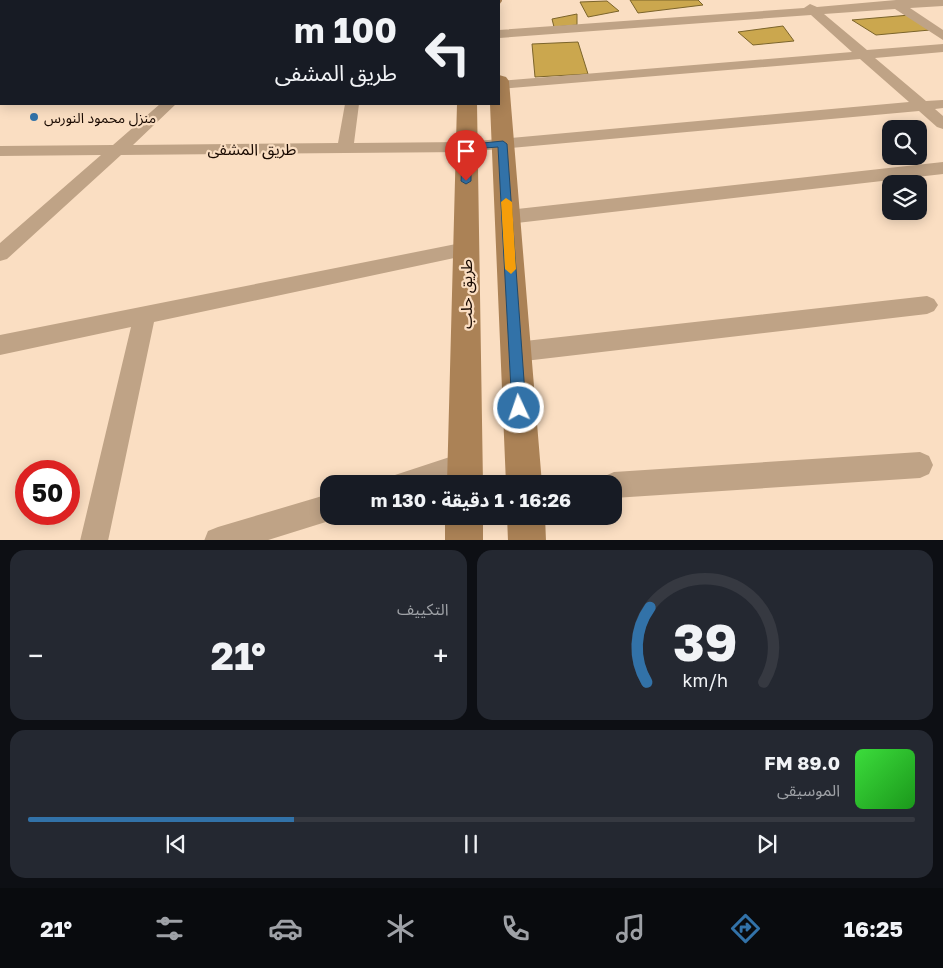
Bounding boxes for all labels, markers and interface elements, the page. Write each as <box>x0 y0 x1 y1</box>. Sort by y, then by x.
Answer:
text: 100 m <box>294 9 397 51</box>
icon: left <box>415 20 480 85</box>
text: طريق المشفى <box>275 59 397 86</box>
place label: منزل محمود النورس <box>44 109 156 127</box>
marker: منزل محمود النورس <box>28 111 40 123</box>
map controls <box>882 120 927 220</box>
button: search <box>882 120 927 165</box>
pin <box>445 130 487 181</box>
icon: arrive <box>452 137 480 165</box>
street label: طريق المشفى <box>208 139 297 160</box>
button: layers <box>882 175 927 220</box>
street label: طريق حلب <box>456 259 477 329</box>
position arrow <box>492 381 544 433</box>
speed limit sign: 50 <box>15 460 80 525</box>
text: 16:26 · 1 دقيقة · 130 m <box>371 488 571 511</box>
text: التكييف <box>397 599 449 619</box>
text: 39 <box>672 610 737 672</box>
text: 21° <box>211 633 266 678</box>
text: − <box>28 639 43 672</box>
text: + <box>433 639 449 672</box>
text: km/h <box>682 669 727 691</box>
text: 89.0 FM <box>764 751 840 774</box>
text: الموسيقى <box>777 780 840 800</box>
icon: previous <box>162 830 190 858</box>
icon: pause <box>457 830 485 858</box>
icon: next <box>753 830 781 858</box>
icon: filters <box>152 911 187 946</box>
icon: car <box>268 911 303 946</box>
icon: climate <box>383 911 418 946</box>
icon: phone <box>498 911 533 946</box>
icon: music <box>613 911 648 946</box>
icon: directions <box>728 911 763 946</box>
text: 21° <box>40 915 72 942</box>
text: 16:25 <box>844 915 903 942</box>

